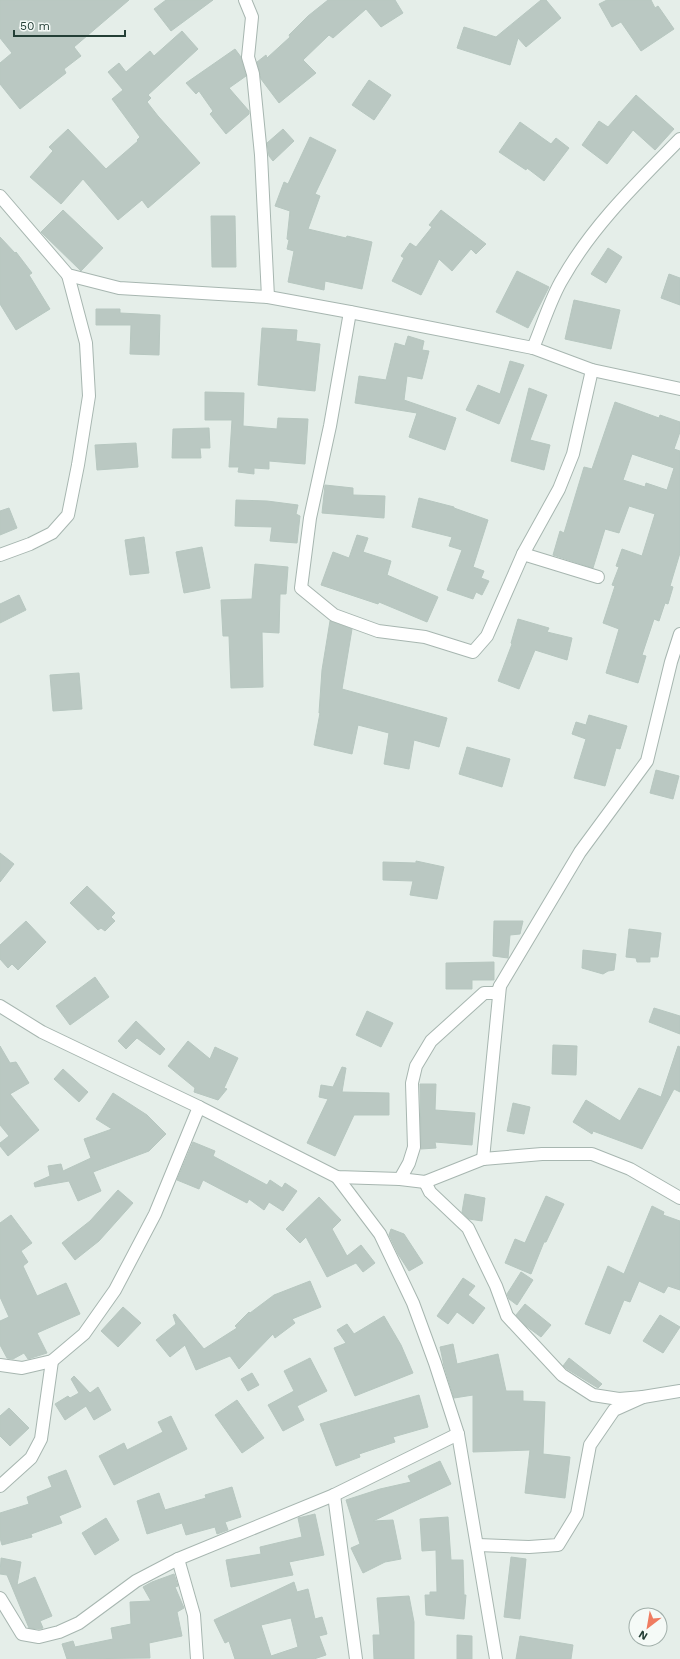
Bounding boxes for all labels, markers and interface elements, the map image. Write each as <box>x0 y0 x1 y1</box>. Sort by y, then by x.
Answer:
scale bar <box>14 12 125 38</box>
text: 50 m <box>20 19 50 33</box>
north arrow <box>628 1607 668 1647</box>
text: N <box>636 1627 650 1643</box>

